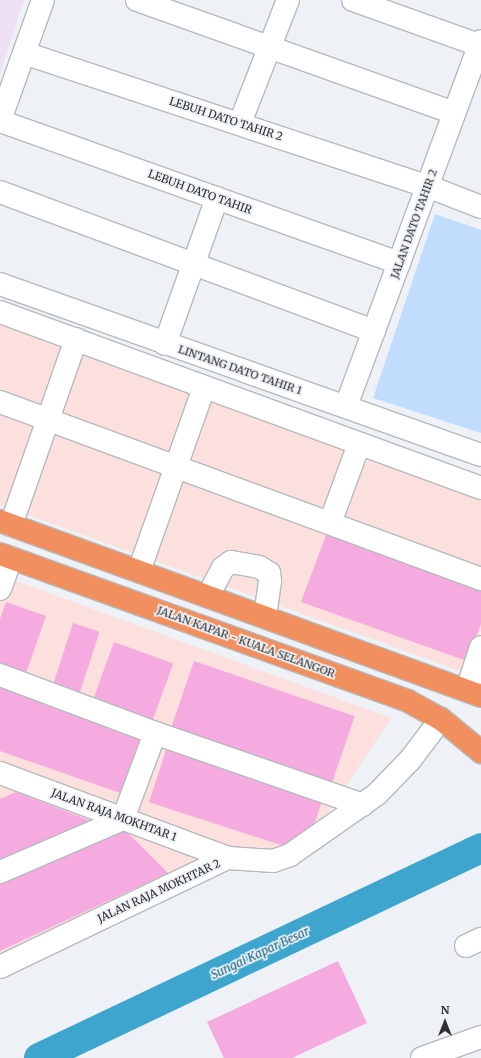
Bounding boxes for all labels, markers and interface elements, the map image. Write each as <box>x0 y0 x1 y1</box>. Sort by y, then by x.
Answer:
street label: LEBUH DATO TAHIR 2 <box>168 94 284 144</box>
street label: LEBUH DATO TAHIR <box>146 167 254 217</box>
street label: JALAN DATO TAHIR 2 <box>388 168 440 280</box>
street label: LINTANG DATO TAHIR 1 <box>176 343 304 397</box>
street label: JALAN KAPAR - KUALA SELANGOR <box>155 604 337 680</box>
street label: JALAN RAJA MOKHTAR 1 <box>50 786 178 844</box>
street label: JALAN RAJA MOKHTAR 2 <box>95 857 223 925</box>
water label: Sungai Kapar Besar <box>208 924 312 982</box>
north arrow <box>425 1002 465 1042</box>
text: N <box>441 1003 449 1017</box>

